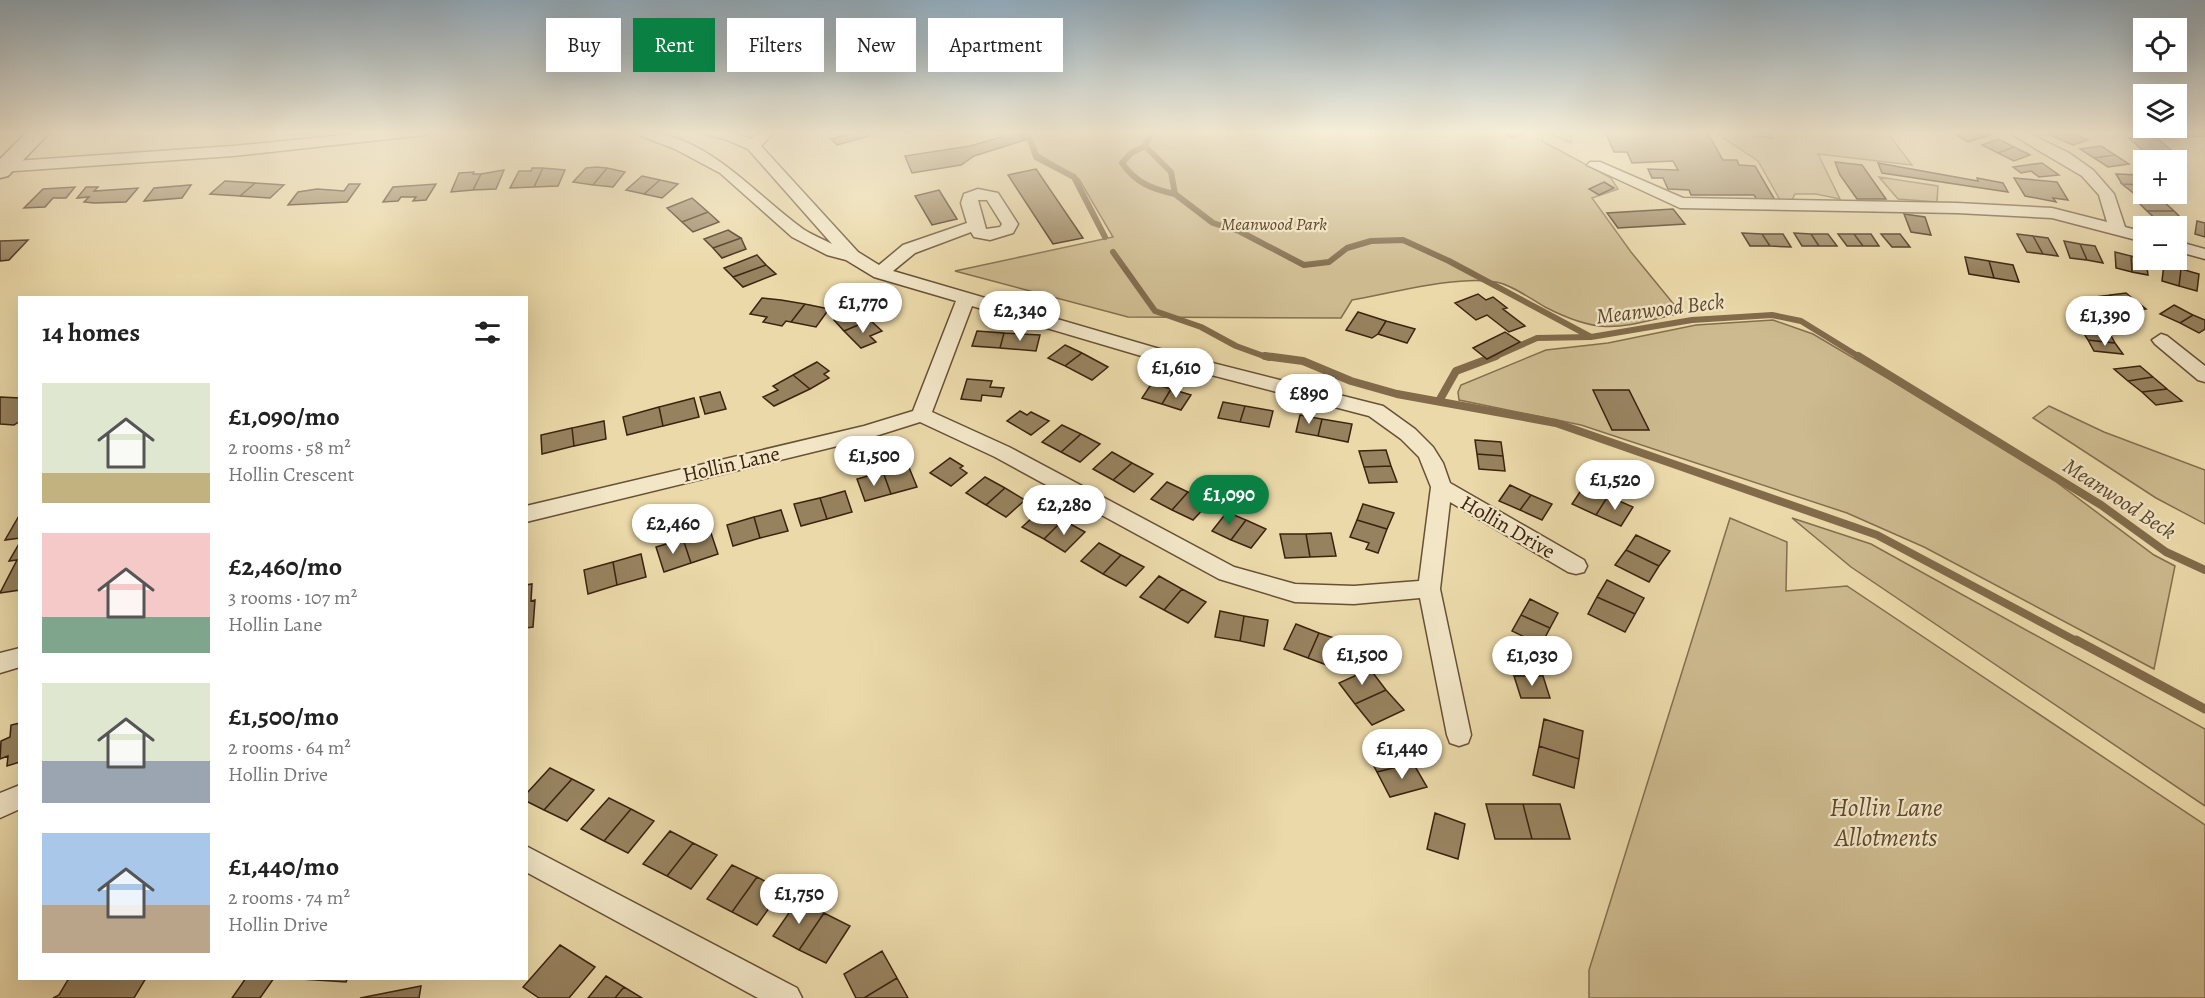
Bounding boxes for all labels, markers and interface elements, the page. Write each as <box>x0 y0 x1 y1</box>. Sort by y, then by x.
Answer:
chip: Buy <box>546 18 621 72</box>
chip: Rent <box>633 18 715 72</box>
chip: Filters <box>727 18 824 72</box>
chip: New <box>836 18 916 72</box>
chip: Apartment <box>928 18 1063 72</box>
map controls <box>2133 18 2187 270</box>
button: locate <box>2133 18 2187 72</box>
button: layers <box>2133 84 2187 138</box>
button: + <box>2133 150 2187 204</box>
park label: Meanwood Park <box>1221 212 1327 236</box>
button: − <box>2133 216 2187 270</box>
pin: £1,770 <box>814 283 912 334</box>
water label: Meanwood Beck <box>1594 286 1726 332</box>
text: £1,770 <box>838 289 888 316</box>
pin: £2,340 <box>971 291 1069 342</box>
pin: £1,390 <box>2056 296 2154 347</box>
text: £2,340 <box>993 297 1047 324</box>
text: £1,390 <box>2080 302 2130 329</box>
text: 14 homes <box>42 315 140 350</box>
icon: filters <box>471 316 504 349</box>
pin: £1,610 <box>1127 348 1225 399</box>
text: £1,610 <box>1151 354 1201 381</box>
pin: £890 <box>1273 374 1345 425</box>
text: £890 <box>1289 380 1329 407</box>
text: £1,090/mo <box>228 399 340 434</box>
icon: home <box>90 407 162 479</box>
text: 2 rooms · 58 m² <box>228 434 351 461</box>
pin: £1,500 <box>825 436 923 487</box>
street label: Hollin Lane <box>680 439 782 489</box>
text: £1,500 <box>848 442 900 469</box>
water label: Meanwood Beck <box>2057 451 2182 547</box>
pin: £1,520 <box>1566 460 1664 511</box>
text: Hollin Crescent <box>228 461 354 488</box>
text: £1,520 <box>1589 466 1641 493</box>
pin: £1,090 <box>1180 475 1278 526</box>
text: £1,090 <box>1203 481 1255 508</box>
pin: £2,280 <box>1015 485 1113 536</box>
street label: Hollin Drive <box>1456 489 1560 565</box>
text: £2,280 <box>1037 491 1091 518</box>
pin: £2,460 <box>624 504 722 555</box>
text: £2,460 <box>646 510 700 537</box>
text: £2,460/mo <box>228 549 342 584</box>
icon: home <box>90 557 162 629</box>
text: 3 rooms · 107 m² <box>228 584 357 611</box>
text: Hollin Lane <box>228 611 322 638</box>
pin: £1,500 <box>1313 635 1411 686</box>
pin: £1,030 <box>1483 636 1581 687</box>
text: £1,500 <box>1336 641 1388 668</box>
text: £1,030 <box>1506 642 1558 669</box>
text: £1,500/mo <box>228 699 339 734</box>
icon: home <box>90 707 162 779</box>
pin: £1,440 <box>1353 729 1451 780</box>
text: 2 rooms · 64 m² <box>228 734 351 761</box>
text: £1,440 <box>1376 735 1428 762</box>
text: Hollin Drive <box>228 761 328 788</box>
park label: Hollin Lane Allotments <box>1830 790 1942 855</box>
text: £1,440/mo <box>228 849 339 884</box>
icon: home <box>90 857 162 929</box>
pin: £1,750 <box>750 874 848 925</box>
text: £1,750 <box>774 880 824 907</box>
text: 2 rooms · 74 m² <box>228 884 350 911</box>
text: Hollin Drive <box>228 911 328 938</box>

